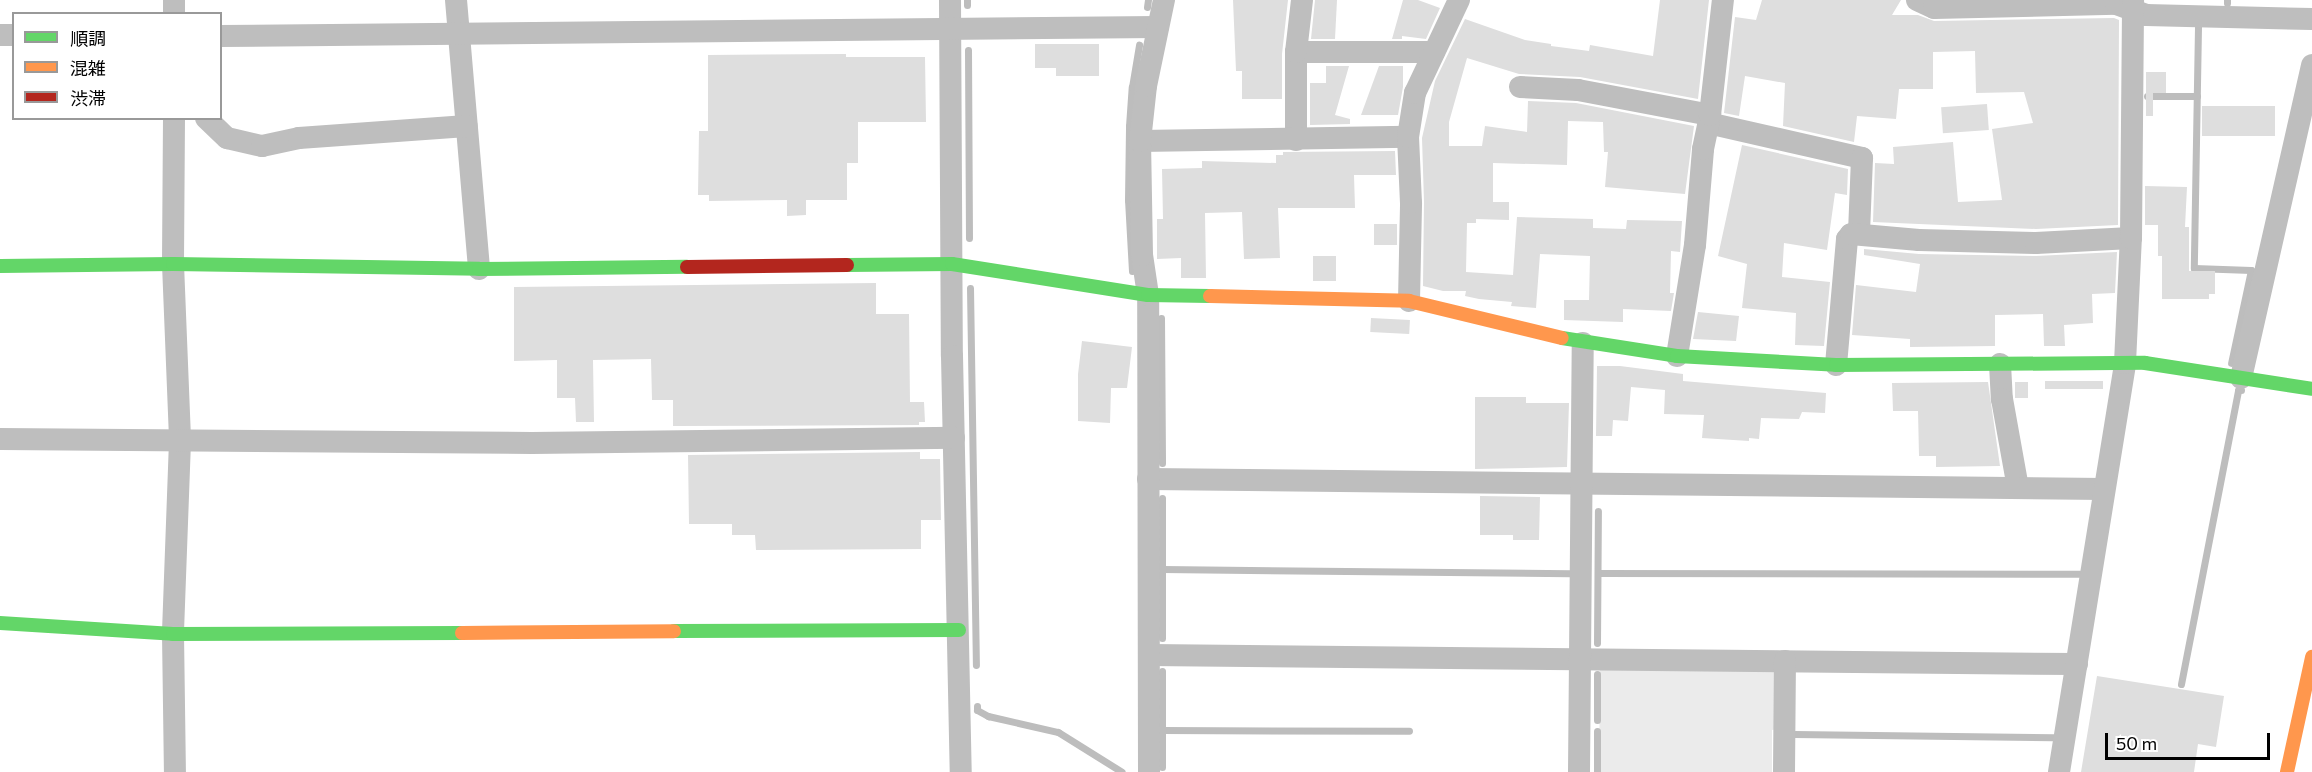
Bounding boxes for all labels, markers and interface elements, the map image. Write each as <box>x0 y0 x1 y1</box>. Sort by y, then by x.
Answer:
legend <box>12 12 222 120</box>
text: 順調 <box>70 27 106 49</box>
text: 混雑 <box>70 57 106 79</box>
text: 渋滞 <box>70 87 106 109</box>
scale bar <box>2108 721 2273 759</box>
text: 50 m <box>2116 732 2157 754</box>

